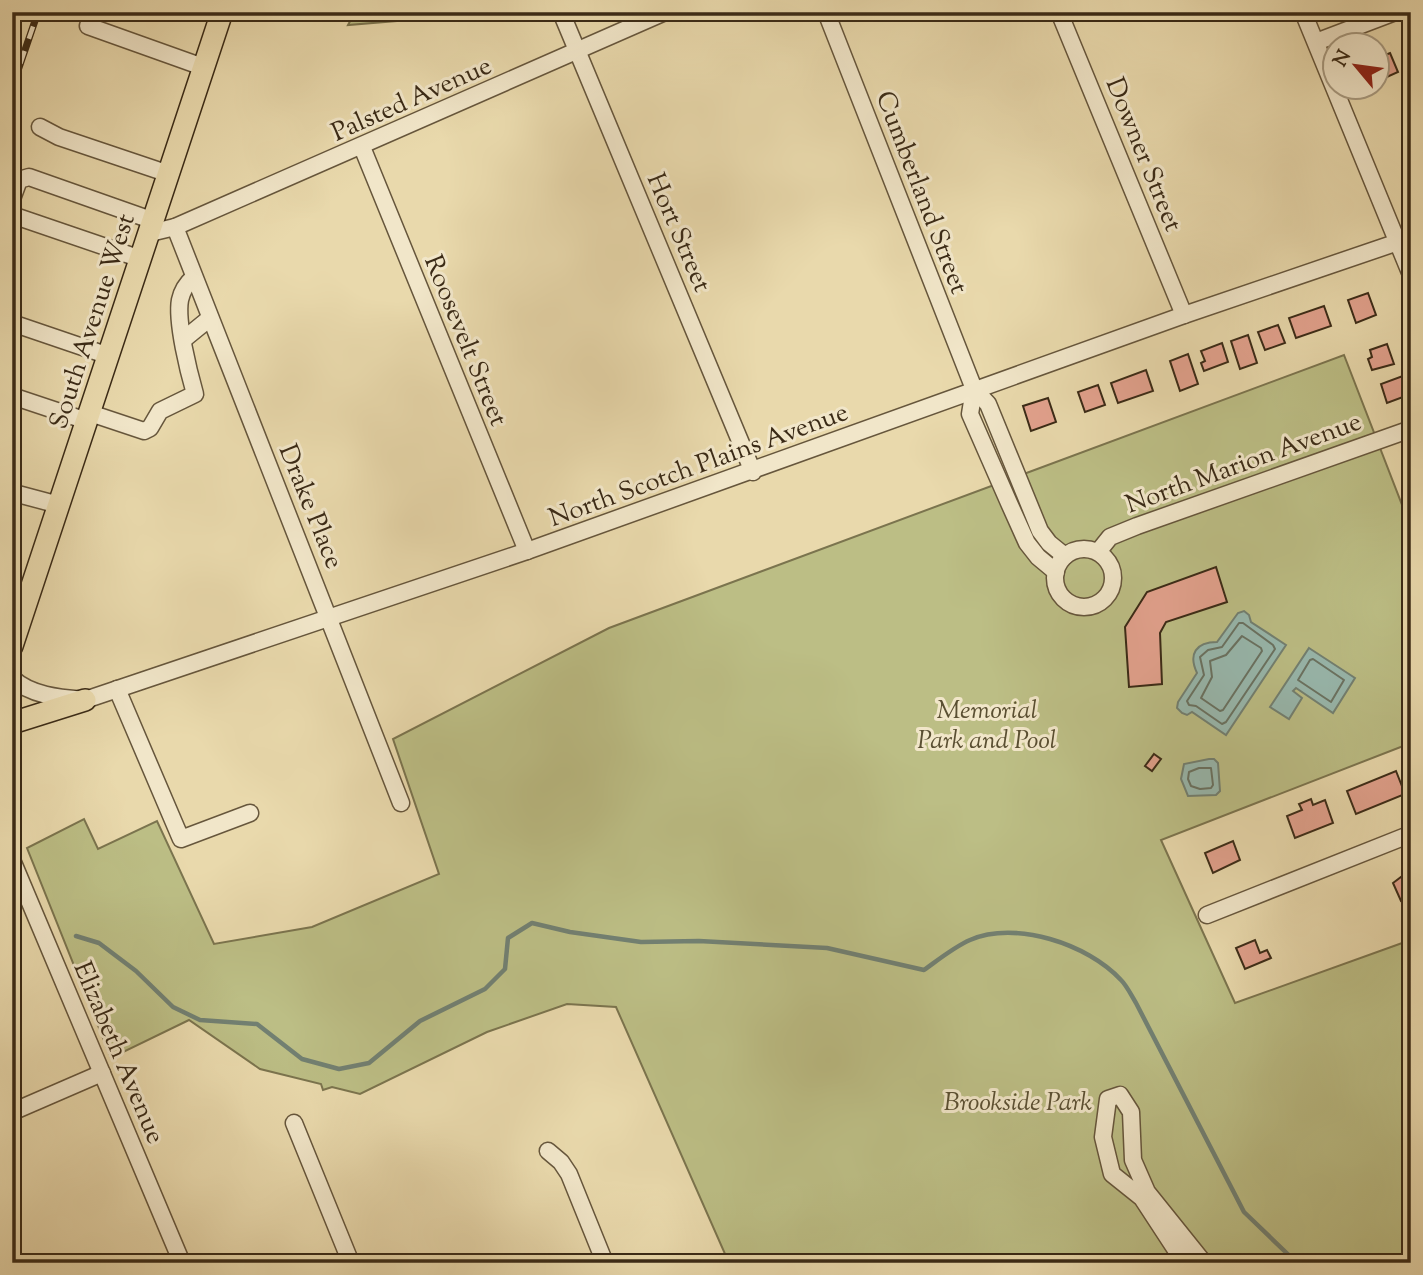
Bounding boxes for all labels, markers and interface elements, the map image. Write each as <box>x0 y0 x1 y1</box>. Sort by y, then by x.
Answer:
north arrow <box>1322 32 1392 102</box>
text: N <box>1328 46 1359 72</box>
street label: Palsted Avenue <box>326 48 498 152</box>
street label: Downer Street <box>1095 72 1190 238</box>
street label: Cumberland Street <box>865 86 976 300</box>
street label: Hort Street <box>636 168 719 298</box>
street label: South Avenue West <box>41 209 146 434</box>
street label: Roosevelt Street <box>413 250 516 432</box>
street label: North Scotch Plains Avenue <box>544 395 854 538</box>
street label: North Marion Avenue <box>1121 404 1367 524</box>
street label: Drake Place <box>268 439 351 575</box>
park label: Memorial Park and Pool <box>917 693 1057 760</box>
street label: Elizabeth Avenue <box>63 956 173 1150</box>
park label: Brookside Park <box>944 1085 1092 1122</box>

